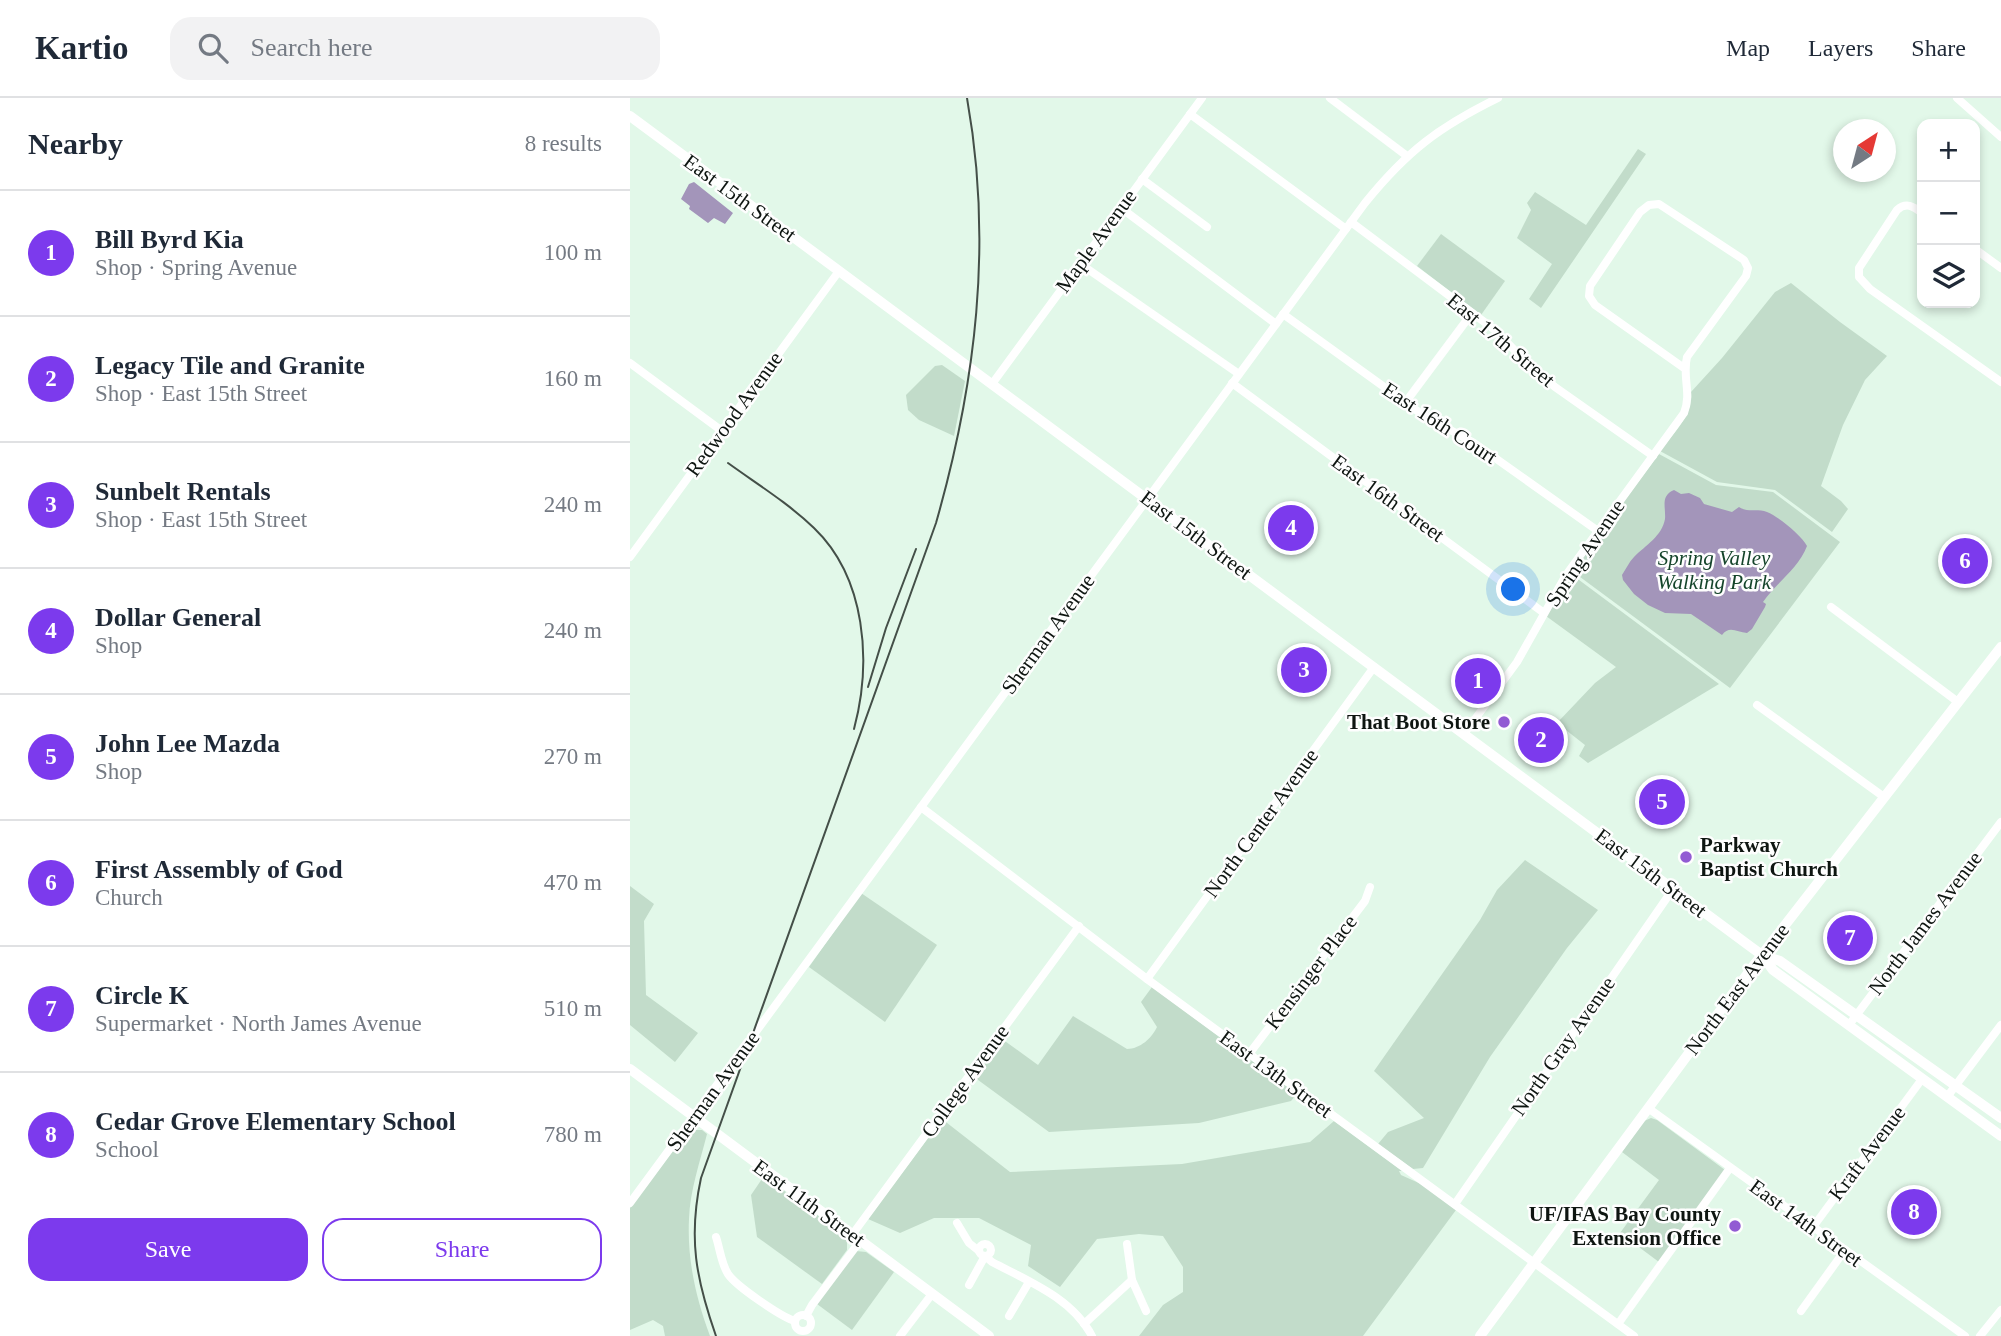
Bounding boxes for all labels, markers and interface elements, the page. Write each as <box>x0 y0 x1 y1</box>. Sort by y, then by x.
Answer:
search box <box>170 17 660 80</box>
icon: search <box>194 29 232 67</box>
text: Kartio <box>35 30 128 66</box>
text: Search here <box>250 33 372 62</box>
text: Map <box>1726 35 1770 61</box>
text: Layers <box>1808 35 1873 61</box>
text: Share <box>1911 35 1966 61</box>
north arrow <box>1833 119 1896 182</box>
map controls <box>1917 119 1980 308</box>
button: + <box>1917 119 1980 182</box>
text: Nearby <box>28 127 123 160</box>
text: 8 results <box>525 131 602 156</box>
street label: East 15th Street <box>679 149 801 247</box>
button: − <box>1917 182 1980 245</box>
street label: Maple Avenue <box>1051 185 1141 297</box>
text: Bill Byrd Kia <box>95 225 244 254</box>
text: 1 <box>45 240 57 265</box>
text: 100 m <box>544 240 602 265</box>
button: layers <box>1917 245 1980 308</box>
text: Shop · Spring Avenue <box>95 255 297 280</box>
street label: East 17th Street <box>1442 288 1560 392</box>
street label: Redwood Avenue <box>681 347 787 481</box>
text: Legacy Tile and Granite <box>95 351 365 380</box>
text: 2 <box>45 366 57 391</box>
text: 160 m <box>544 366 602 391</box>
street label: East 16th Court <box>1378 377 1502 469</box>
text: Shop · East 15th Street <box>95 381 307 406</box>
street label: East 16th Street <box>1327 449 1449 547</box>
text: Sunbelt Rentals <box>95 477 271 506</box>
street label: East 15th Street <box>1136 485 1256 585</box>
text: 3 <box>45 492 57 517</box>
text: 240 m <box>544 492 602 517</box>
street label: Spring Avenue <box>1540 495 1630 611</box>
pin: 4 <box>1268 502 1314 554</box>
text: Shop · East 15th Street <box>95 507 307 532</box>
pin: 6 <box>1942 535 1988 587</box>
park label: Spring Valley Walking Park <box>1657 546 1772 594</box>
street label: Sherman Avenue <box>996 569 1100 699</box>
your location <box>1496 572 1530 606</box>
text: Dollar General <box>95 603 261 632</box>
text: 4 <box>45 618 57 643</box>
text: 240 m <box>544 618 602 643</box>
text: Shop <box>95 633 142 658</box>
pin: 3 <box>1281 644 1327 696</box>
pin: 1 <box>1455 655 1501 707</box>
place label: That Boot Store <box>1347 710 1490 734</box>
marker: That Boot Store <box>1496 714 1512 730</box>
pin: 2 <box>1518 714 1564 766</box>
text: John Lee Mazda <box>95 729 280 758</box>
text: 5 <box>45 744 57 769</box>
text: 270 m <box>544 744 602 769</box>
street label: North Center Avenue <box>1199 744 1323 902</box>
text: Shop <box>95 759 142 784</box>
pin: 5 <box>1639 776 1685 828</box>
street label: East 15th Street <box>1591 823 1711 923</box>
place label: Parkway Baptist Church <box>1700 833 1838 881</box>
street label: North James Avenue <box>1863 847 1987 999</box>
marker: Parkway Baptist Church <box>1678 849 1694 865</box>
text: First Assembly of God <box>95 855 343 884</box>
text: 6 <box>45 870 57 895</box>
text: 470 m <box>544 870 602 895</box>
text: Church <box>95 885 163 910</box>
street label: Kensinger Place <box>1260 910 1362 1034</box>
pin: 7 <box>1827 912 1873 964</box>
street label: North East Avenue <box>1680 919 1794 1059</box>
street label: North Gray Avenue <box>1506 972 1620 1120</box>
text: Circle K <box>95 981 189 1010</box>
text: 7 <box>45 996 57 1021</box>
text: 510 m <box>544 996 602 1021</box>
text: Supermarket · North James Avenue <box>95 1011 422 1036</box>
street label: College Avenue <box>916 1020 1014 1142</box>
street label: East 13th Street <box>1215 1025 1337 1123</box>
street label: Sherman Avenue <box>661 1026 765 1156</box>
street label: Kraft Avenue <box>1824 1101 1910 1205</box>
text: Cedar Grove Elementary School <box>95 1107 456 1136</box>
text: 8 <box>45 1122 57 1147</box>
text: 780 m <box>544 1122 602 1147</box>
text: School <box>95 1137 159 1162</box>
street label: East 11th Street <box>748 1154 870 1252</box>
street label: East 14th Street <box>1745 1174 1867 1272</box>
pin: 8 <box>1891 1186 1937 1238</box>
place label: UF/IFAS Bay County Extension Office <box>1529 1202 1721 1250</box>
button: Save <box>28 1218 308 1281</box>
button: Share <box>322 1218 602 1281</box>
marker: UF/IFAS Bay County Extension Office <box>1727 1218 1743 1234</box>

